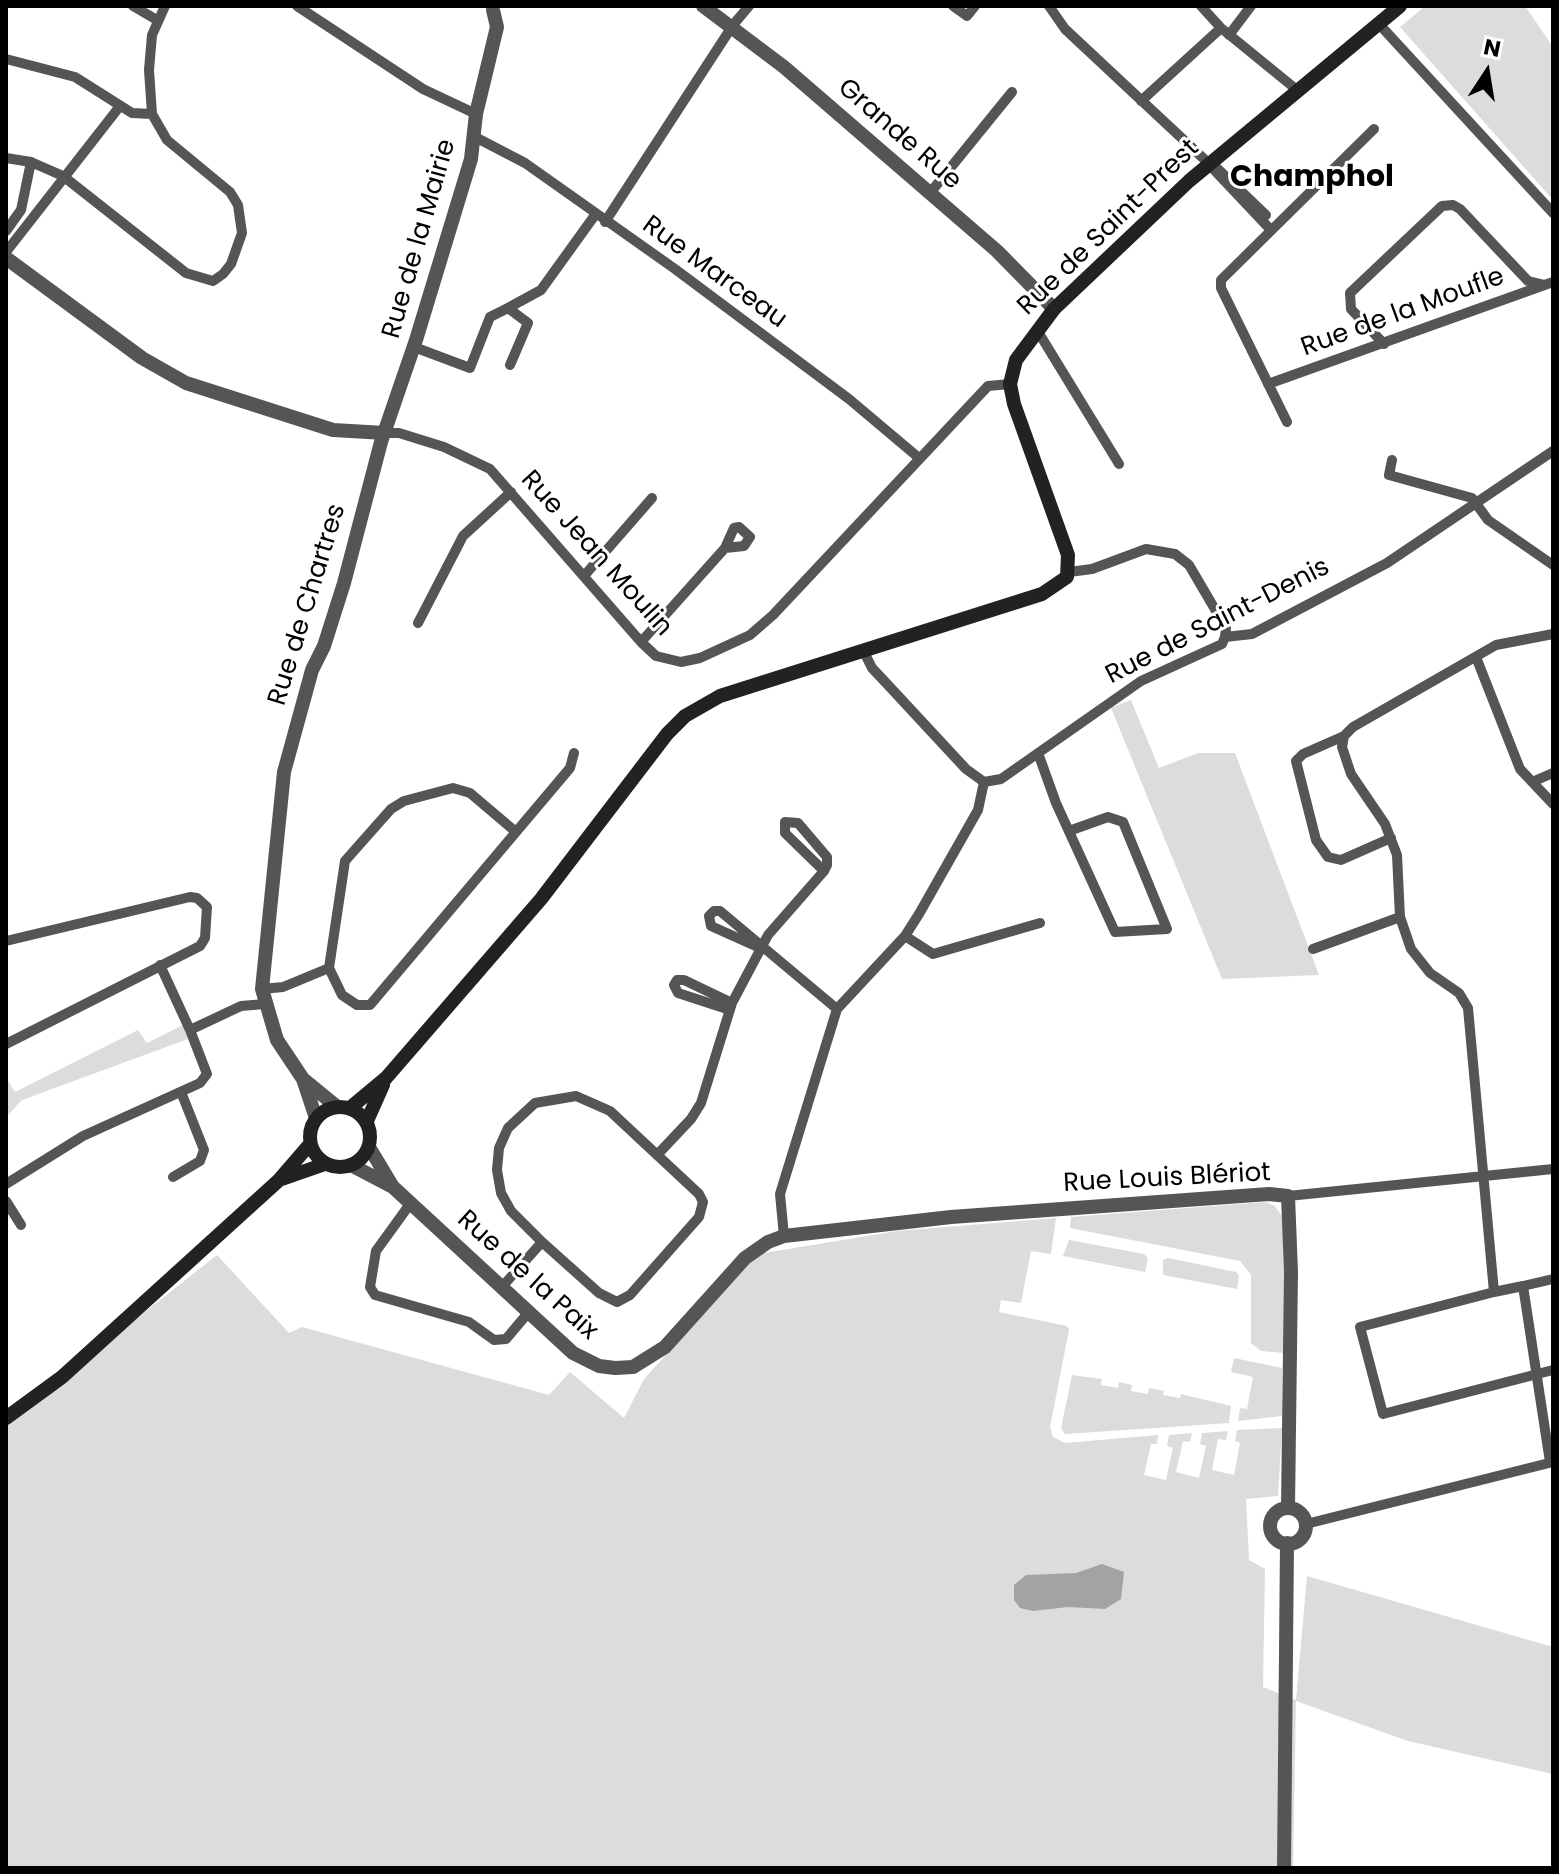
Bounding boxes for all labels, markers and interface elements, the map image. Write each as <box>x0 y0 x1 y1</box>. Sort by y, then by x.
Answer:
text: N <box>1481 31 1503 65</box>
north arrow <box>1447 32 1527 112</box>
street label: Grande Rue <box>831 73 967 197</box>
street label: Rue de Saint-Prest <box>1012 134 1206 322</box>
street label: Rue de la Mairie <box>377 136 463 342</box>
district label: Champhol <box>1230 160 1394 196</box>
street label: Rue Marceau <box>636 210 792 336</box>
street label: Rue de la Moufle <box>1297 262 1509 364</box>
street label: Rue Jean Moulin <box>514 465 678 643</box>
street label: Rue de Chartres <box>263 501 353 709</box>
street label: Rue de Saint-Denis <box>1101 552 1335 692</box>
street label: Rue Louis Blériot <box>1063 1158 1271 1200</box>
street label: Rue de la Paix <box>450 1205 604 1347</box>

